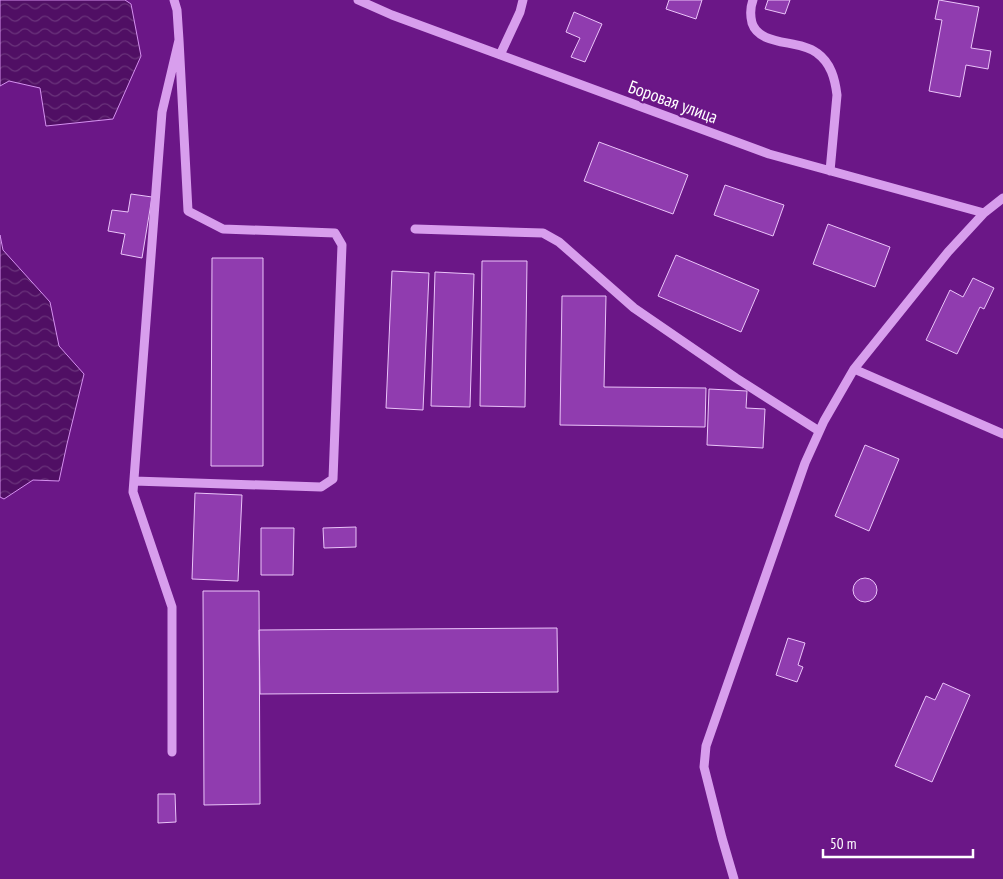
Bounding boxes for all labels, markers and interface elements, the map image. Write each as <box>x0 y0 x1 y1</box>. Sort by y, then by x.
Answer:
street label: Боровая улица <box>625 75 721 128</box>
scale bar <box>823 826 973 858</box>
text: 50 m <box>830 834 856 853</box>

